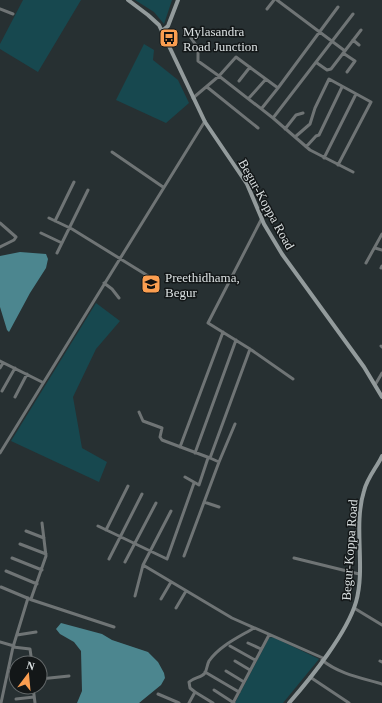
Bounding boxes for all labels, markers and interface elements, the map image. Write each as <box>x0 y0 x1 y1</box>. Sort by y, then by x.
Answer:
place label: Mylasandra Road Junction <box>183 24 258 54</box>
bus stop icon: Mylasandra Road Junction <box>158 27 180 49</box>
street label: Begur-Koppa Road <box>235 156 298 253</box>
place label: Preethidhama, Begur <box>165 270 240 300</box>
school or university icon: Preethidhama, Begur <box>140 273 162 295</box>
street label: Begur-Koppa Road <box>338 499 361 601</box>
north arrow <box>8 655 48 695</box>
text: N <box>25 659 36 672</box>

